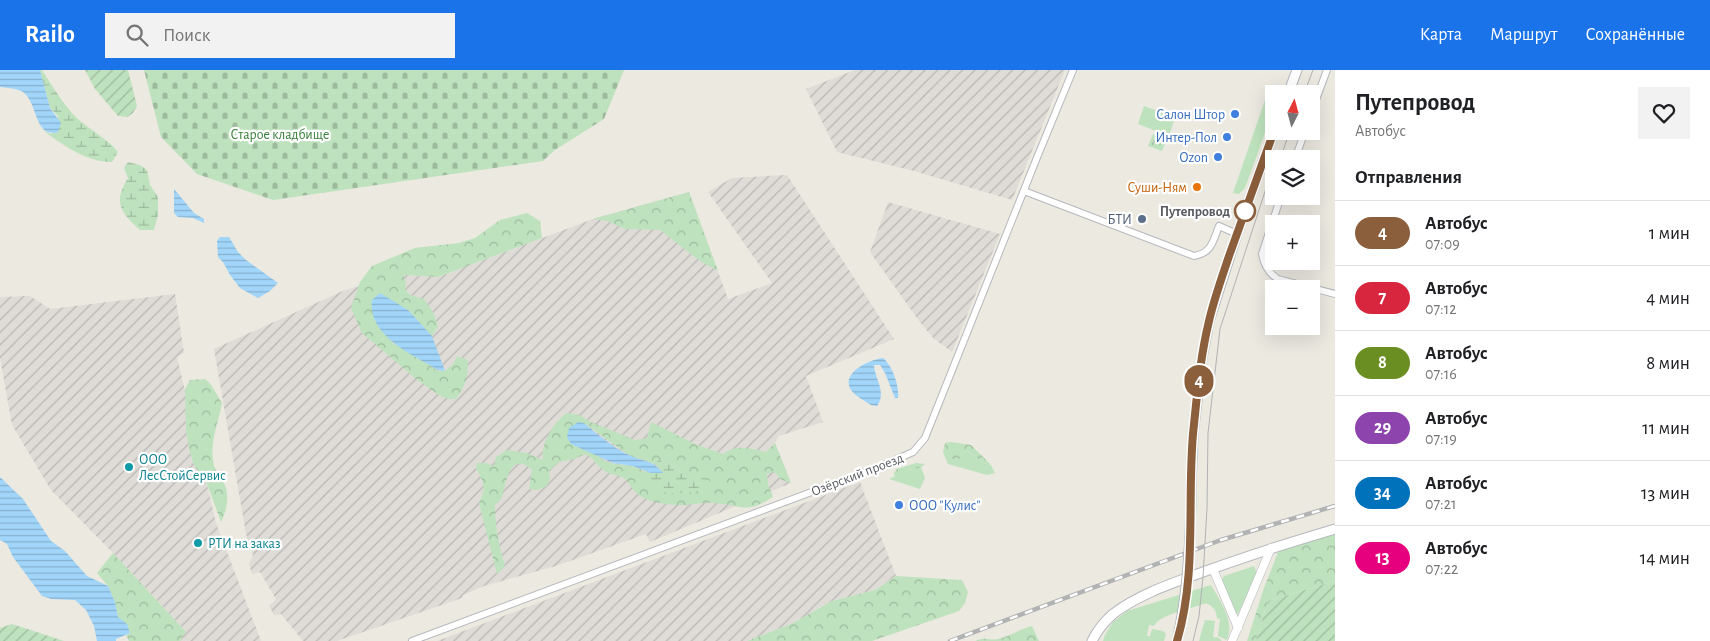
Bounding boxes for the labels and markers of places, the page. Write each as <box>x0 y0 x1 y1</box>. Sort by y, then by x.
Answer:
place label: Салон Штор <box>1156 108 1225 122</box>
marker: Салон Штор <box>1229 108 1241 120</box>
place label: Интер-Пол <box>1155 131 1217 145</box>
marker: Интер-Пол <box>1221 131 1233 143</box>
place label: Ozon <box>1180 151 1208 165</box>
marker: Ozon <box>1212 151 1224 163</box>
place label: Суши-Ням <box>1127 181 1187 195</box>
marker: Суши-Ням <box>1191 181 1203 193</box>
marker: Путепровод <box>1234 200 1256 222</box>
place label: Путепровод <box>1160 205 1230 219</box>
place label: БТИ <box>1107 213 1132 227</box>
marker: БТИ <box>1136 213 1148 225</box>
place label: ООО ЛесСтойСервис <box>139 453 226 483</box>
marker: ООО ЛесСтойСервис <box>123 461 135 473</box>
marker: ООО "Кулис" <box>893 499 905 511</box>
place label: ООО "Кулис" <box>909 499 980 513</box>
marker: РТИ на заказ <box>192 537 204 549</box>
place label: РТИ на заказ <box>208 537 280 551</box>

